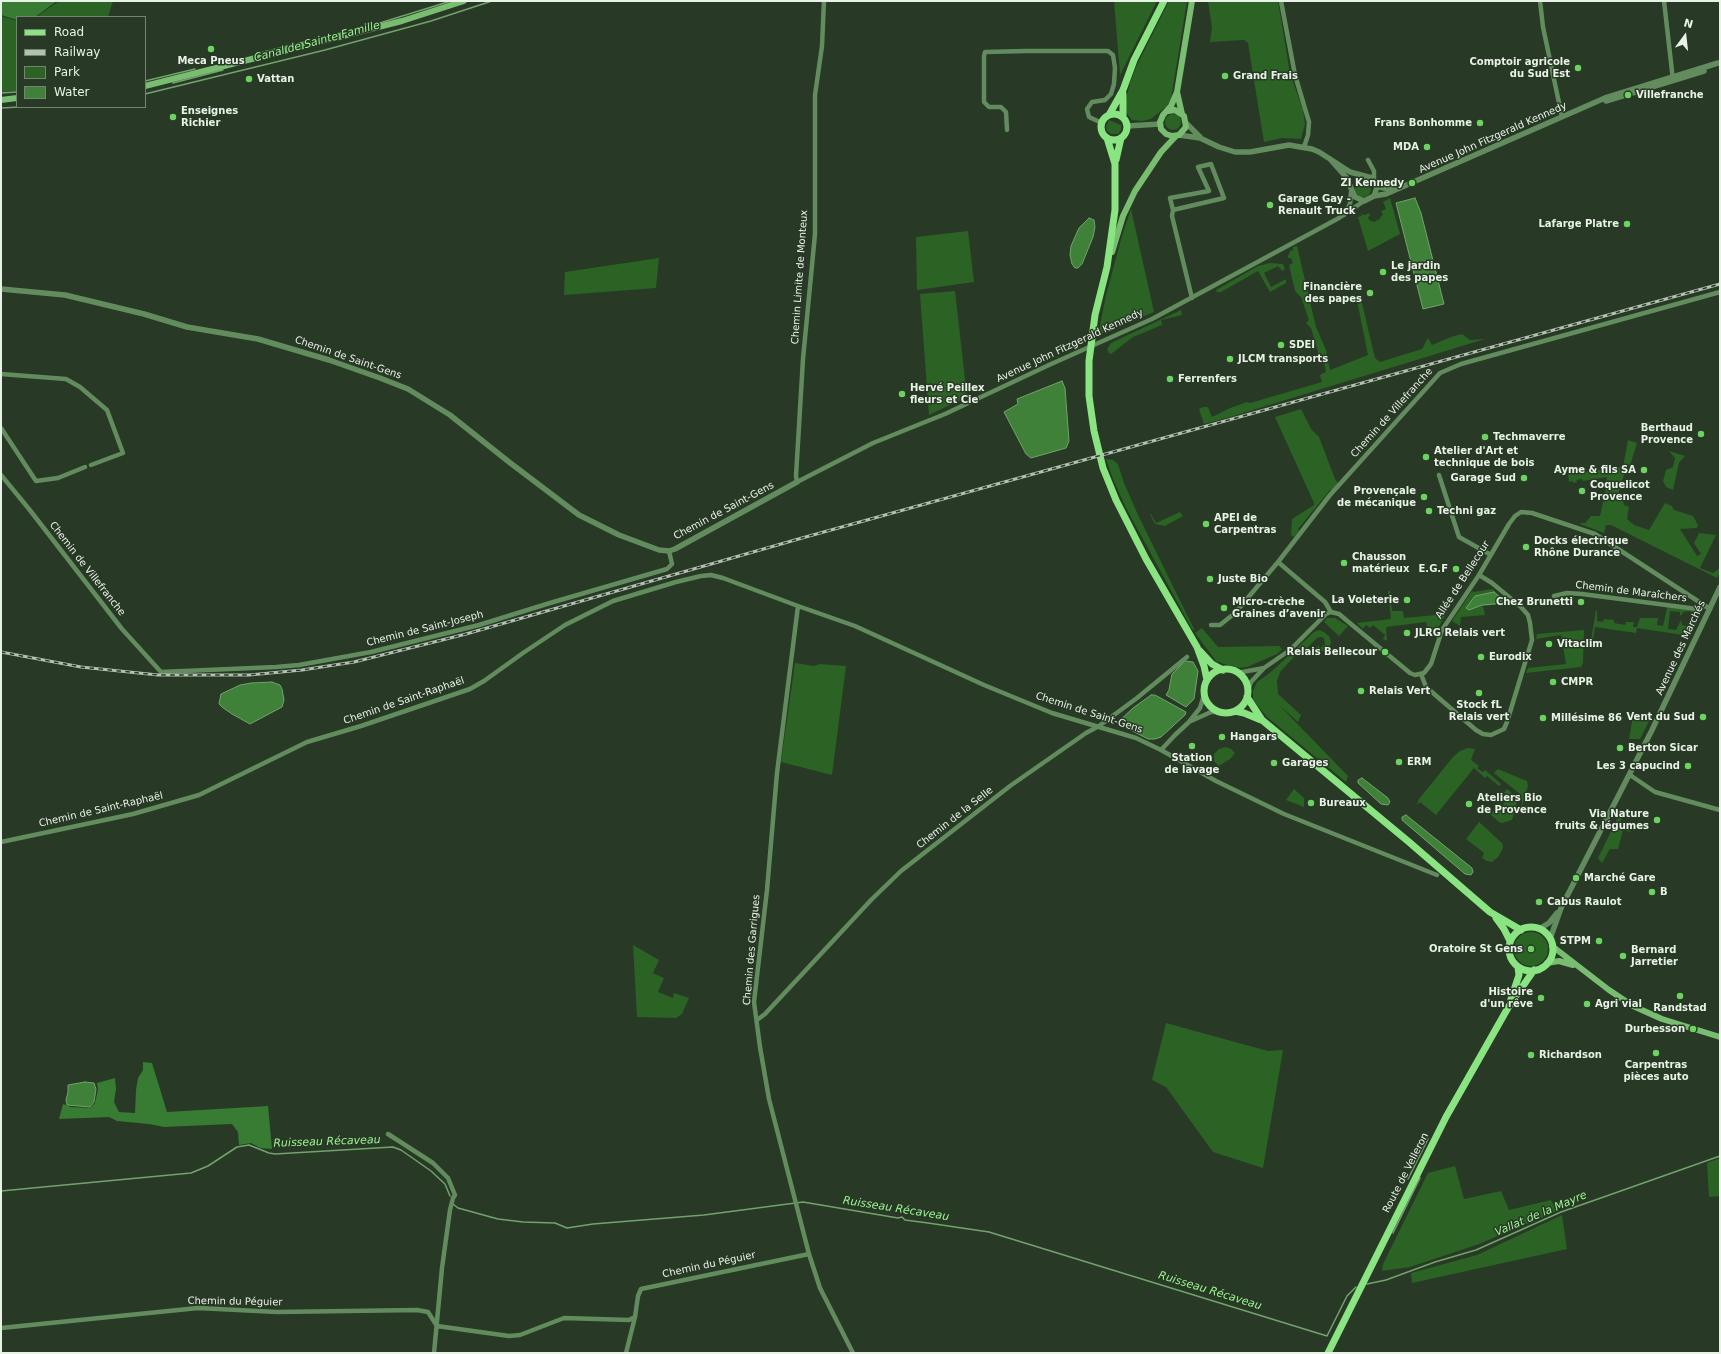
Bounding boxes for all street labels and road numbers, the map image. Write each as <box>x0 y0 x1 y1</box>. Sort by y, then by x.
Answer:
street label: Avenue John Fitzgerald Kennedy <box>1417 100 1569 176</box>
street label: Chemin Limite de Monteux <box>789 209 811 345</box>
street label: Avenue John Fitzgerald Kennedy <box>995 307 1145 385</box>
street label: Chemin de Saint-Gens <box>293 334 403 382</box>
street label: Chemin de Villefranche <box>1349 366 1435 460</box>
street label: Chemin de Saint-Gens <box>672 479 776 543</box>
street label: Chemin de Villefranche <box>46 519 128 619</box>
street label: Allée de Bellecour <box>1433 539 1493 621</box>
street label: Chemin de Maraîchers <box>1575 579 1687 605</box>
street label: Avenue des Marchés <box>1654 599 1708 697</box>
street label: Chemin de Saint-Joseph <box>365 609 485 649</box>
street label: Chemin de Saint-Raphaël <box>342 675 466 727</box>
street label: Chemin de Saint-Gens <box>1034 690 1144 736</box>
street label: Chemin de la Selle <box>914 784 996 852</box>
street label: Chemin de Saint-Raphaël <box>38 790 164 830</box>
street label: Chemin des Garrigues <box>741 894 763 1006</box>
street label: Route de Velleron <box>1381 1131 1431 1215</box>
street label: Chemin du Péguier <box>661 1249 757 1281</box>
street label: Chemin du Péguier <box>187 1295 283 1309</box>

